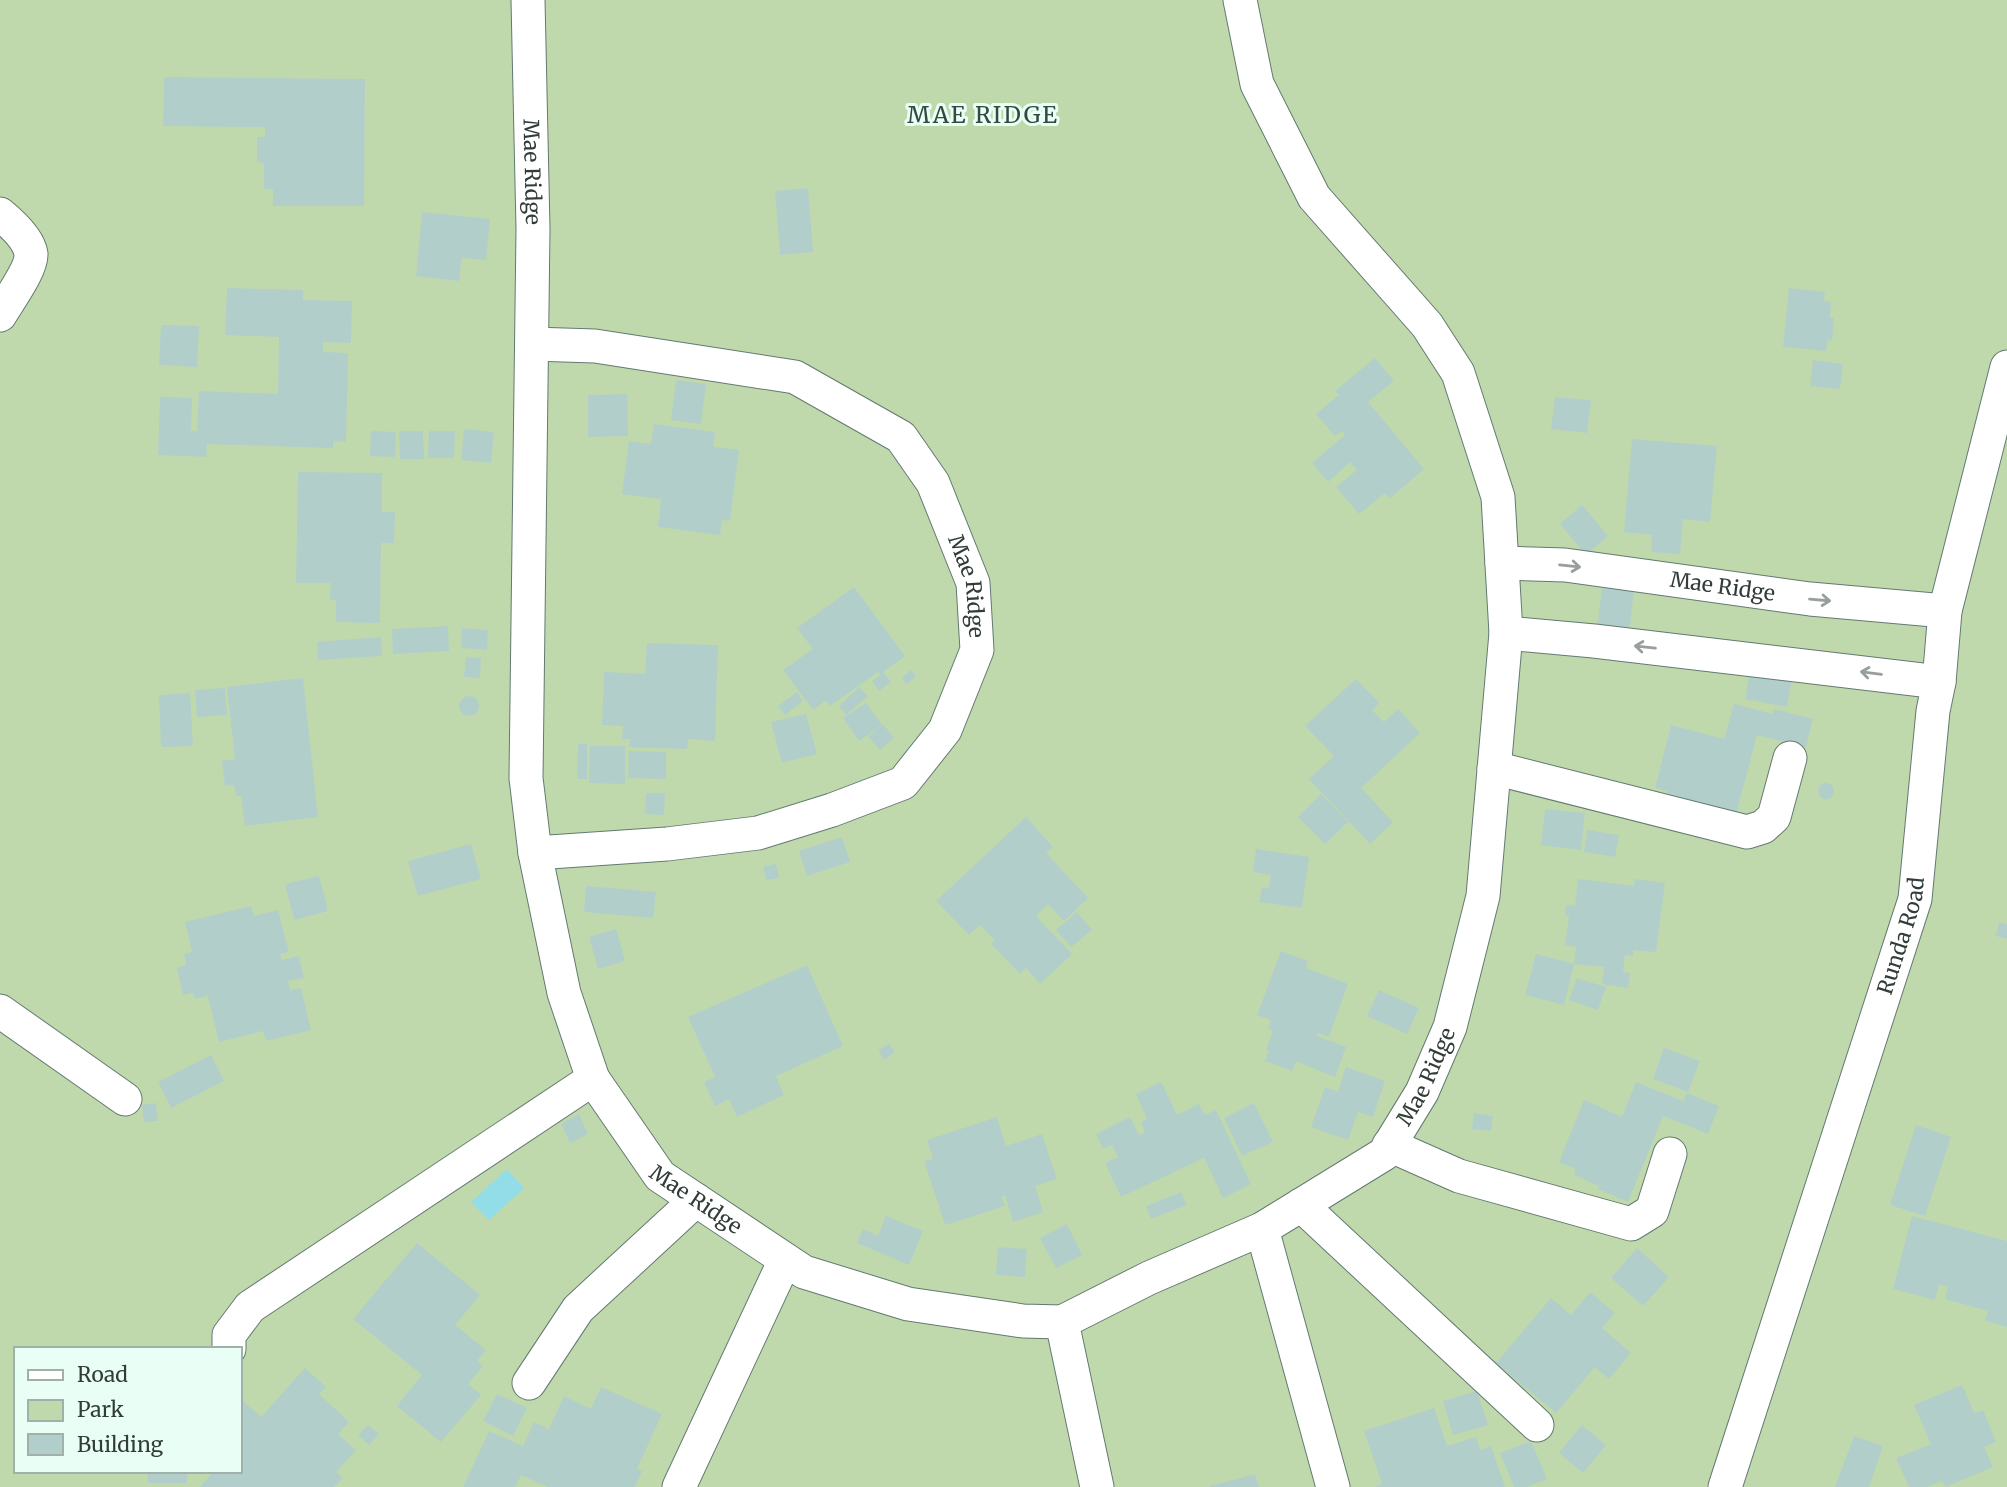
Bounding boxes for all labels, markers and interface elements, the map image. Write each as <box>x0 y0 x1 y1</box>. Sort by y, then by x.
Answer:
district label: MAE RIDGE <box>907 100 1059 129</box>
street label: Mae Ridge <box>518 119 547 225</box>
street label: Mae Ridge <box>942 531 990 639</box>
one-way arrow <box>1559 560 1581 573</box>
street label: Mae Ridge <box>1668 566 1777 607</box>
one-way arrow <box>1808 594 1831 607</box>
one-way arrow <box>1634 640 1657 653</box>
one-way arrow <box>1860 666 1883 679</box>
street label: Runda Road <box>1871 876 1930 998</box>
street label: Mae Ridge <box>1391 1023 1461 1130</box>
street label: Mae Ridge <box>644 1159 747 1240</box>
legend <box>14 1347 242 1473</box>
text: Road <box>77 1361 128 1388</box>
text: Park <box>77 1396 124 1423</box>
text: Building <box>77 1431 164 1458</box>

